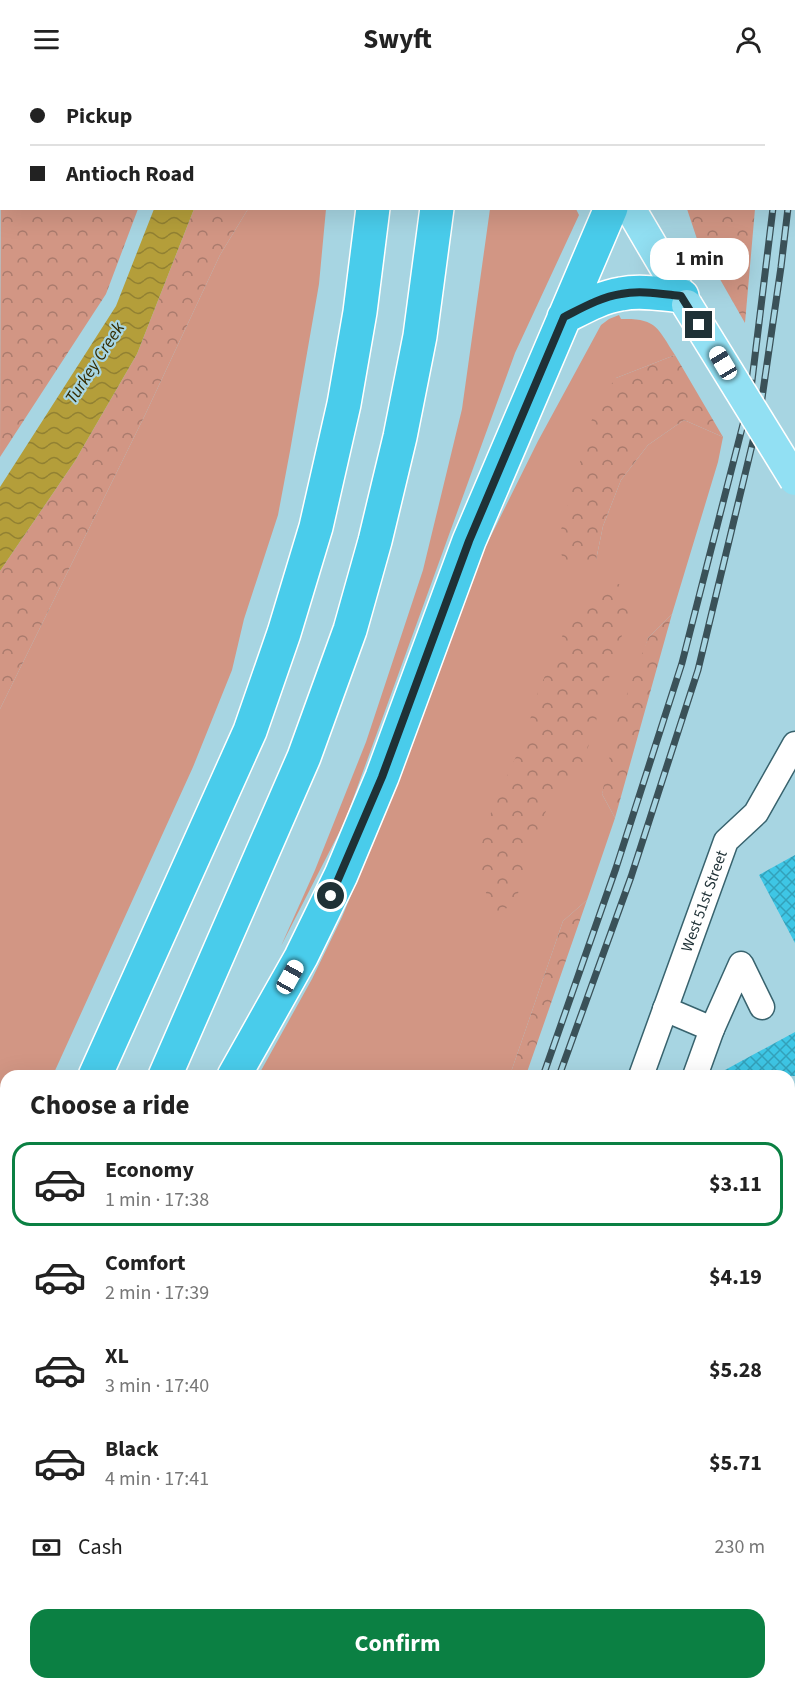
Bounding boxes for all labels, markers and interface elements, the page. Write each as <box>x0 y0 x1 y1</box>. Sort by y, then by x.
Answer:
text: Swyft <box>363 20 432 59</box>
icon: menu <box>30 23 63 56</box>
icon: person <box>732 23 765 56</box>
text: Pickup <box>66 100 132 132</box>
text: Antioch Road <box>66 158 195 190</box>
callout: 1 min <box>650 238 748 280</box>
text: 1 min <box>675 245 724 273</box>
route end <box>685 311 712 338</box>
water label: Turkey Creek <box>59 317 131 409</box>
car <box>706 343 740 383</box>
street label: West 51st Street <box>676 847 733 955</box>
route start <box>317 882 344 909</box>
car <box>273 957 307 997</box>
text: Choose a ride <box>30 1086 190 1125</box>
text: Economy <box>105 1154 194 1186</box>
icon: car <box>33 1157 87 1211</box>
text: $3.11 <box>709 1168 762 1200</box>
text: 1 min · 17:38 <box>105 1186 209 1214</box>
text: Comfort <box>105 1247 186 1279</box>
icon: car <box>33 1250 87 1304</box>
text: $4.19 <box>709 1261 762 1293</box>
text: 2 min · 17:39 <box>105 1279 209 1307</box>
text: XL <box>105 1340 129 1372</box>
icon: car <box>33 1343 87 1397</box>
text: $5.28 <box>709 1354 762 1386</box>
text: 3 min · 17:40 <box>105 1372 209 1400</box>
text: Black <box>105 1433 159 1465</box>
icon: car <box>33 1436 87 1490</box>
text: $5.71 <box>709 1447 762 1479</box>
text: 4 min · 17:41 <box>105 1465 209 1493</box>
icon: cash <box>30 1531 63 1564</box>
text: Cash <box>78 1531 123 1563</box>
text: 230 m <box>715 1533 765 1561</box>
button: Confirm <box>30 1609 765 1678</box>

